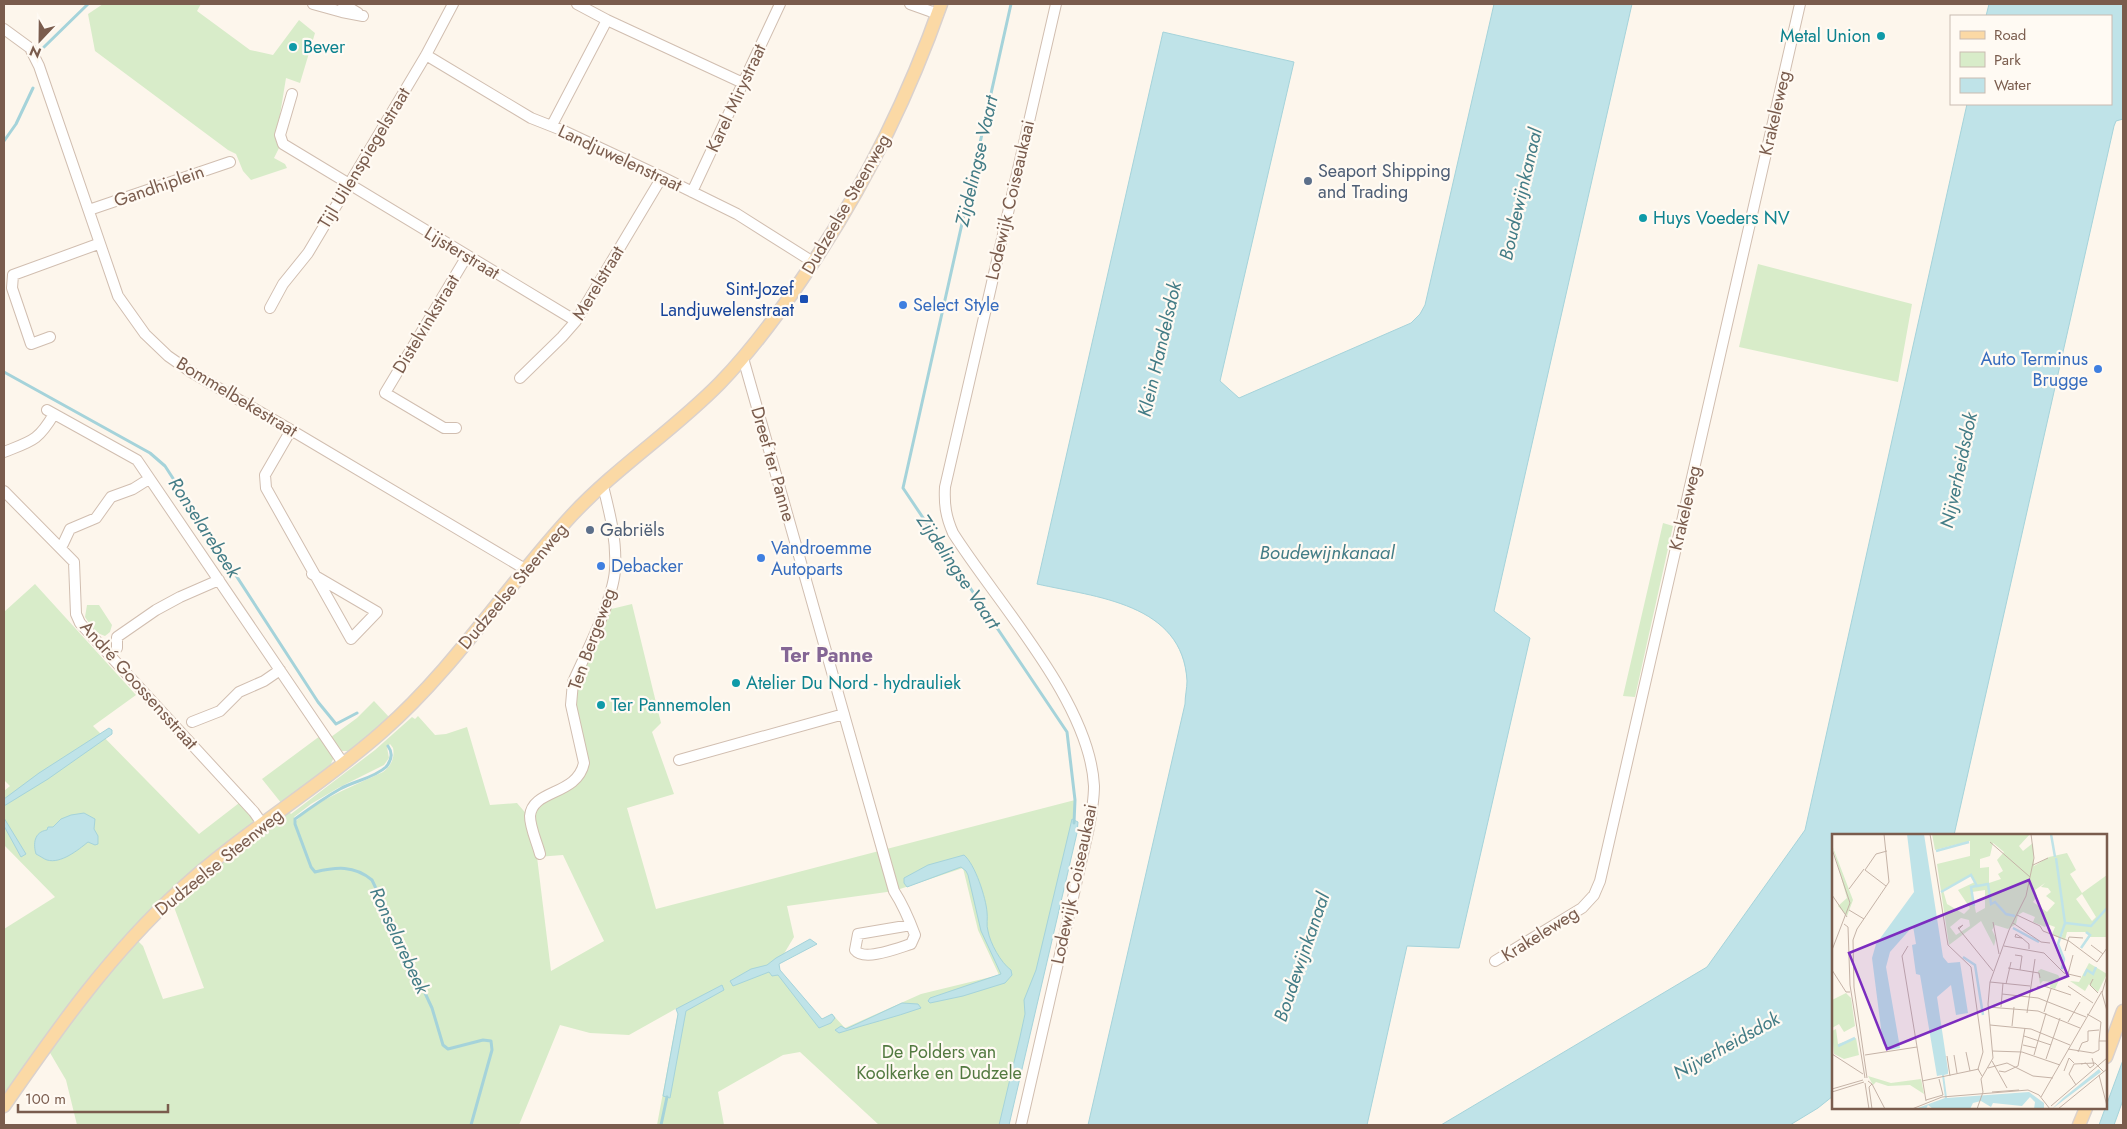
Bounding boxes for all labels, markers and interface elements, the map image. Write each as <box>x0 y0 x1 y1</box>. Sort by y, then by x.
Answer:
north arrow <box>15 15 65 65</box>
legend <box>1950 15 2112 105</box>
place label: Metal Union <box>1780 23 1871 49</box>
text: Road <box>1994 24 2026 46</box>
marker: Metal Union <box>1875 30 1887 42</box>
place label: Bever <box>303 34 346 60</box>
street label: Karel Mirystraat <box>700 39 773 156</box>
text: N <box>26 41 44 63</box>
marker: Bever <box>287 41 299 53</box>
text: Park <box>1994 49 2021 71</box>
street label: Krakeleweg <box>1753 68 1797 158</box>
text: Water <box>1994 74 2032 96</box>
street label: Tijl Uilenspiegelstraat <box>312 82 417 233</box>
water label: Zijdelingse Vaart <box>948 92 1005 230</box>
street label: Landjuwelenstraat <box>554 118 687 198</box>
street label: Lodewijk Coiseaukaai <box>979 118 1041 282</box>
water label: Boudewijnkanaal <box>1492 125 1549 263</box>
street label: Dudzeelse Steenweg <box>795 129 897 279</box>
street label: Gandhiplein <box>110 158 208 214</box>
place label: Seaport Shipping and Trading <box>1318 158 1451 205</box>
marker: Seaport Shipping and Trading <box>1302 175 1314 187</box>
place label: Huys Voeders NV <box>1653 205 1790 231</box>
marker: Huys Voeders NV <box>1637 212 1649 224</box>
street label: Lijsterstraat <box>419 220 505 286</box>
street label: Merelstraat <box>566 240 631 325</box>
street label: Distelvinkstraat <box>386 269 466 378</box>
place label: Sint-Jozef Landjuwelenstraat <box>660 276 795 323</box>
water label: Klein Handelsdok <box>1131 278 1188 419</box>
place label: Select Style <box>913 292 999 318</box>
marker: Sint-Jozef Landjuwelenstraat <box>798 293 810 305</box>
marker: Select Style <box>897 299 909 311</box>
place label: Auto Terminus Brugge <box>1981 346 2088 393</box>
street label: Bommelbekestraat <box>172 351 303 444</box>
marker: Auto Terminus Brugge <box>2092 363 2104 375</box>
street label: Dreef ter Panne <box>744 403 802 525</box>
water label: Nijverheidsdok <box>1933 409 1984 531</box>
street label: Krakeleweg <box>1663 463 1707 553</box>
water label: Ronselarebeek <box>162 472 248 584</box>
water label: Zijdelingse Vaart <box>910 508 1008 635</box>
street label: Dudzeelse Steenweg <box>452 517 574 655</box>
place label: Gabriëls <box>600 517 664 543</box>
marker: Gabriëls <box>584 524 596 536</box>
place label: Vandroemme Autoparts <box>771 535 872 582</box>
water label: Boudewijnkanaal <box>1260 539 1395 566</box>
marker: Vandroemme Autoparts <box>755 552 767 564</box>
place label: Debacker <box>611 553 684 579</box>
marker: Debacker <box>595 560 607 572</box>
street label: Ten Bergeweg <box>562 584 622 694</box>
street label: André Goossensstraat <box>74 615 205 756</box>
district label: Ter Panne <box>781 641 873 670</box>
place label: Atelier Du Nord - hydrauliek <box>746 670 961 696</box>
marker: Atelier Du Nord - hydrauliek <box>730 677 742 689</box>
place label: Ter Pannemolen <box>611 692 731 718</box>
marker: Ter Pannemolen <box>595 699 607 711</box>
street label: Lodewijk Coiseaukaai <box>1044 801 1104 967</box>
street label: Dudzeelse Steenweg <box>149 802 289 922</box>
inset map <box>1832 834 2107 1109</box>
water label: Ronselarebeek <box>363 882 436 999</box>
water label: Boudewijnkanaal <box>1267 888 1336 1025</box>
street label: Krakeleweg <box>1496 900 1584 968</box>
water label: Nijverheidsdok <box>1668 1005 1785 1086</box>
park label: De Polders van Koolkerke en Dudzele <box>856 1039 1022 1086</box>
scale bar <box>18 1082 168 1114</box>
text: 100 m <box>25 1088 66 1110</box>

